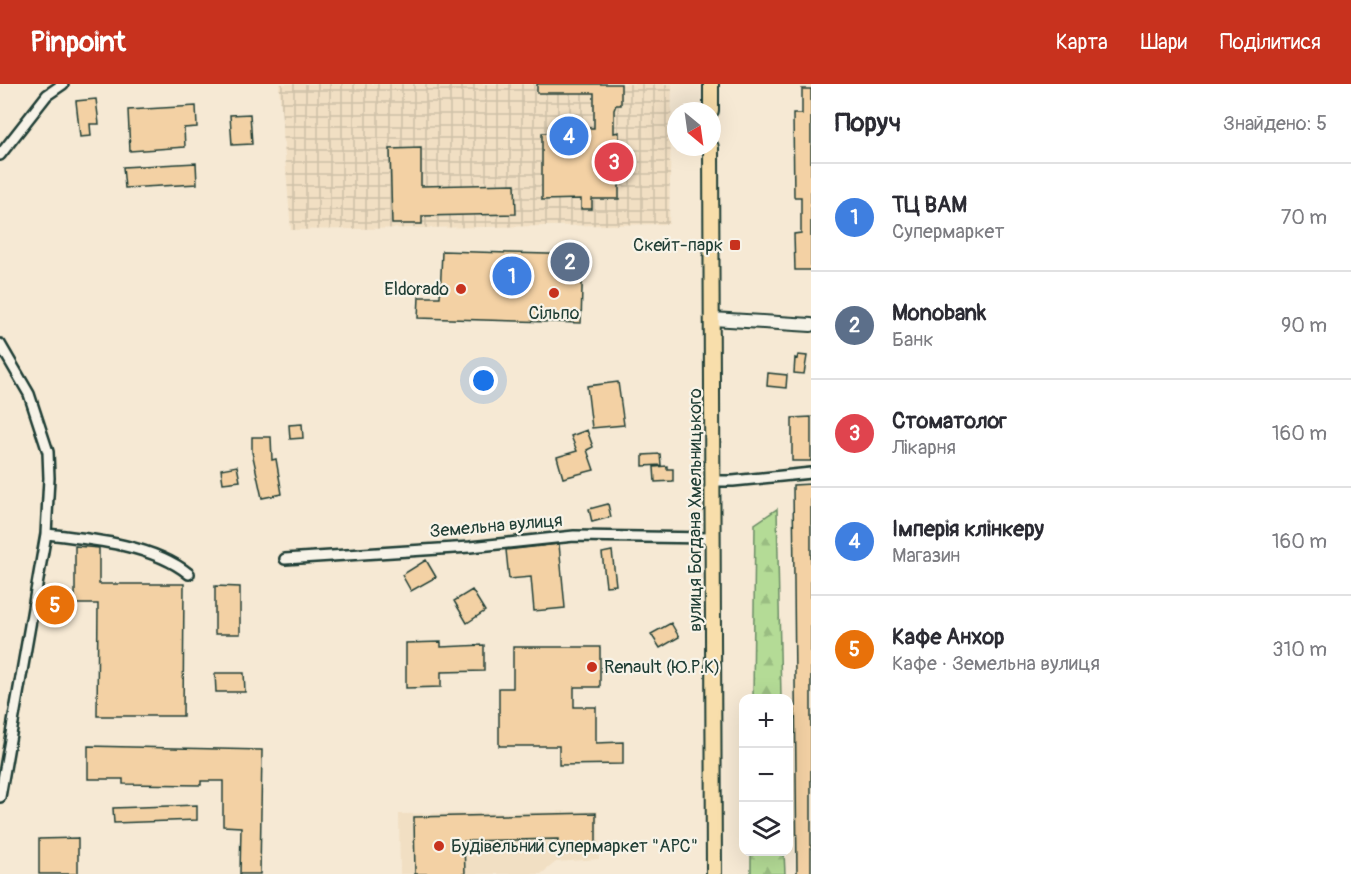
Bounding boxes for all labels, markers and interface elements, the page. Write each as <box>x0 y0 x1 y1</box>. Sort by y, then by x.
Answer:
text: Pinpoint <box>30 25 126 60</box>
text: Карта <box>1056 29 1108 56</box>
text: Шари <box>1141 29 1187 56</box>
text: Поділитися <box>1220 29 1321 56</box>
north arrow <box>667 102 721 156</box>
text: Поруч <box>835 107 901 139</box>
text: Знайдено: 5 <box>1223 111 1327 136</box>
pin: 4 <box>550 113 588 158</box>
pin: 3 <box>594 140 634 184</box>
text: ТЦ ВАМ <box>892 191 967 219</box>
text: 1 <box>851 205 858 230</box>
text: 70 m <box>1281 205 1327 230</box>
text: Супермаркет <box>892 219 1004 244</box>
place label: Скейт-парк <box>633 234 723 257</box>
marker: Скейт-парк <box>728 238 742 252</box>
pin: 2 <box>550 240 590 285</box>
pin: 1 <box>492 254 532 298</box>
place label: Eldorado <box>384 278 449 301</box>
marker: Eldorado <box>454 282 468 296</box>
marker: Сільпо <box>547 286 561 300</box>
text: Monobank <box>892 299 986 327</box>
place label: Сільпо <box>529 302 580 325</box>
text: 2 <box>849 313 860 338</box>
text: 90 m <box>1281 313 1327 338</box>
text: Банк <box>892 327 934 352</box>
your location <box>469 366 498 395</box>
street label: вулиця Богдана Хмельницького <box>684 388 707 632</box>
text: Стоматолог <box>892 407 1007 435</box>
text: 3 <box>849 421 860 446</box>
text: 160 m <box>1272 421 1327 446</box>
text: Лікарня <box>892 435 956 460</box>
street label: Земельна вулиця <box>429 509 563 543</box>
text: Імперія клінкеру <box>892 515 1044 543</box>
text: 4 <box>849 529 860 554</box>
text: 160 m <box>1272 529 1327 554</box>
text: Магазин <box>892 543 960 568</box>
pin: 5 <box>36 582 74 628</box>
text: Кафе Анхор <box>892 623 1005 651</box>
text: 5 <box>849 637 860 662</box>
text: 310 m <box>1272 637 1327 662</box>
text: Кафе · Земельна вулиця <box>892 651 1100 676</box>
place label: Renault (Ю.Р.К) <box>604 656 720 679</box>
marker: Renault (Ю.Р.К) <box>585 660 599 674</box>
map controls <box>739 694 793 856</box>
button: + <box>739 694 793 748</box>
button: − <box>739 748 793 802</box>
button: layers <box>739 802 793 856</box>
place label: Будівельний супермаркет "АРС" <box>451 835 698 858</box>
marker: Будівельний супермаркет "АРС" <box>432 839 446 853</box>

